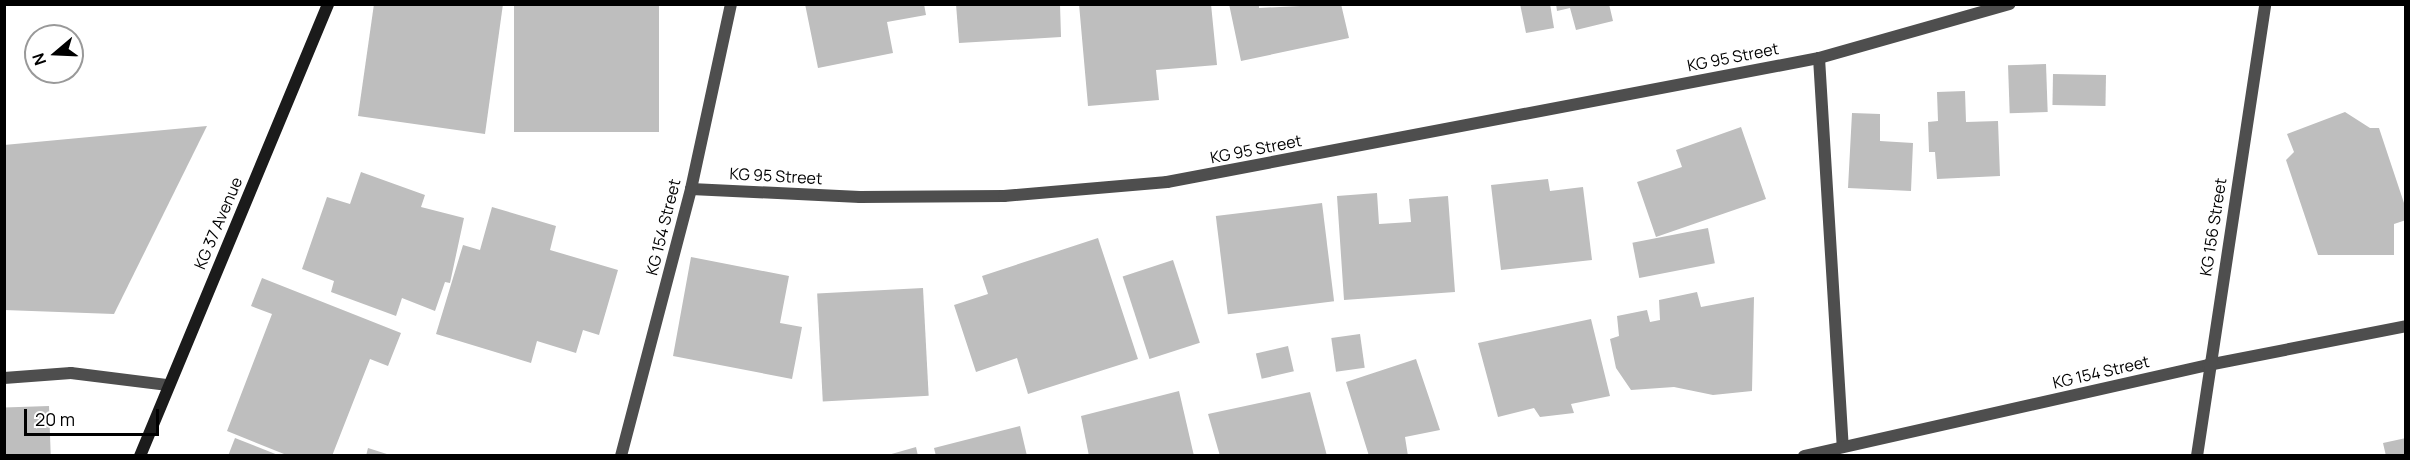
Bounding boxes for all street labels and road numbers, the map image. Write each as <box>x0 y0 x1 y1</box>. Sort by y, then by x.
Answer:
street label: KG 95 Street <box>1686 39 1780 75</box>
street label: KG 95 Street <box>1209 131 1303 167</box>
street label: KG 95 Street <box>729 164 823 188</box>
street label: KG 37 Avenue <box>190 174 246 272</box>
street label: KG 154 Street <box>642 177 684 277</box>
street label: KG 156 Street <box>2196 177 2230 277</box>
street label: KG 154 Street <box>2051 352 2151 392</box>

